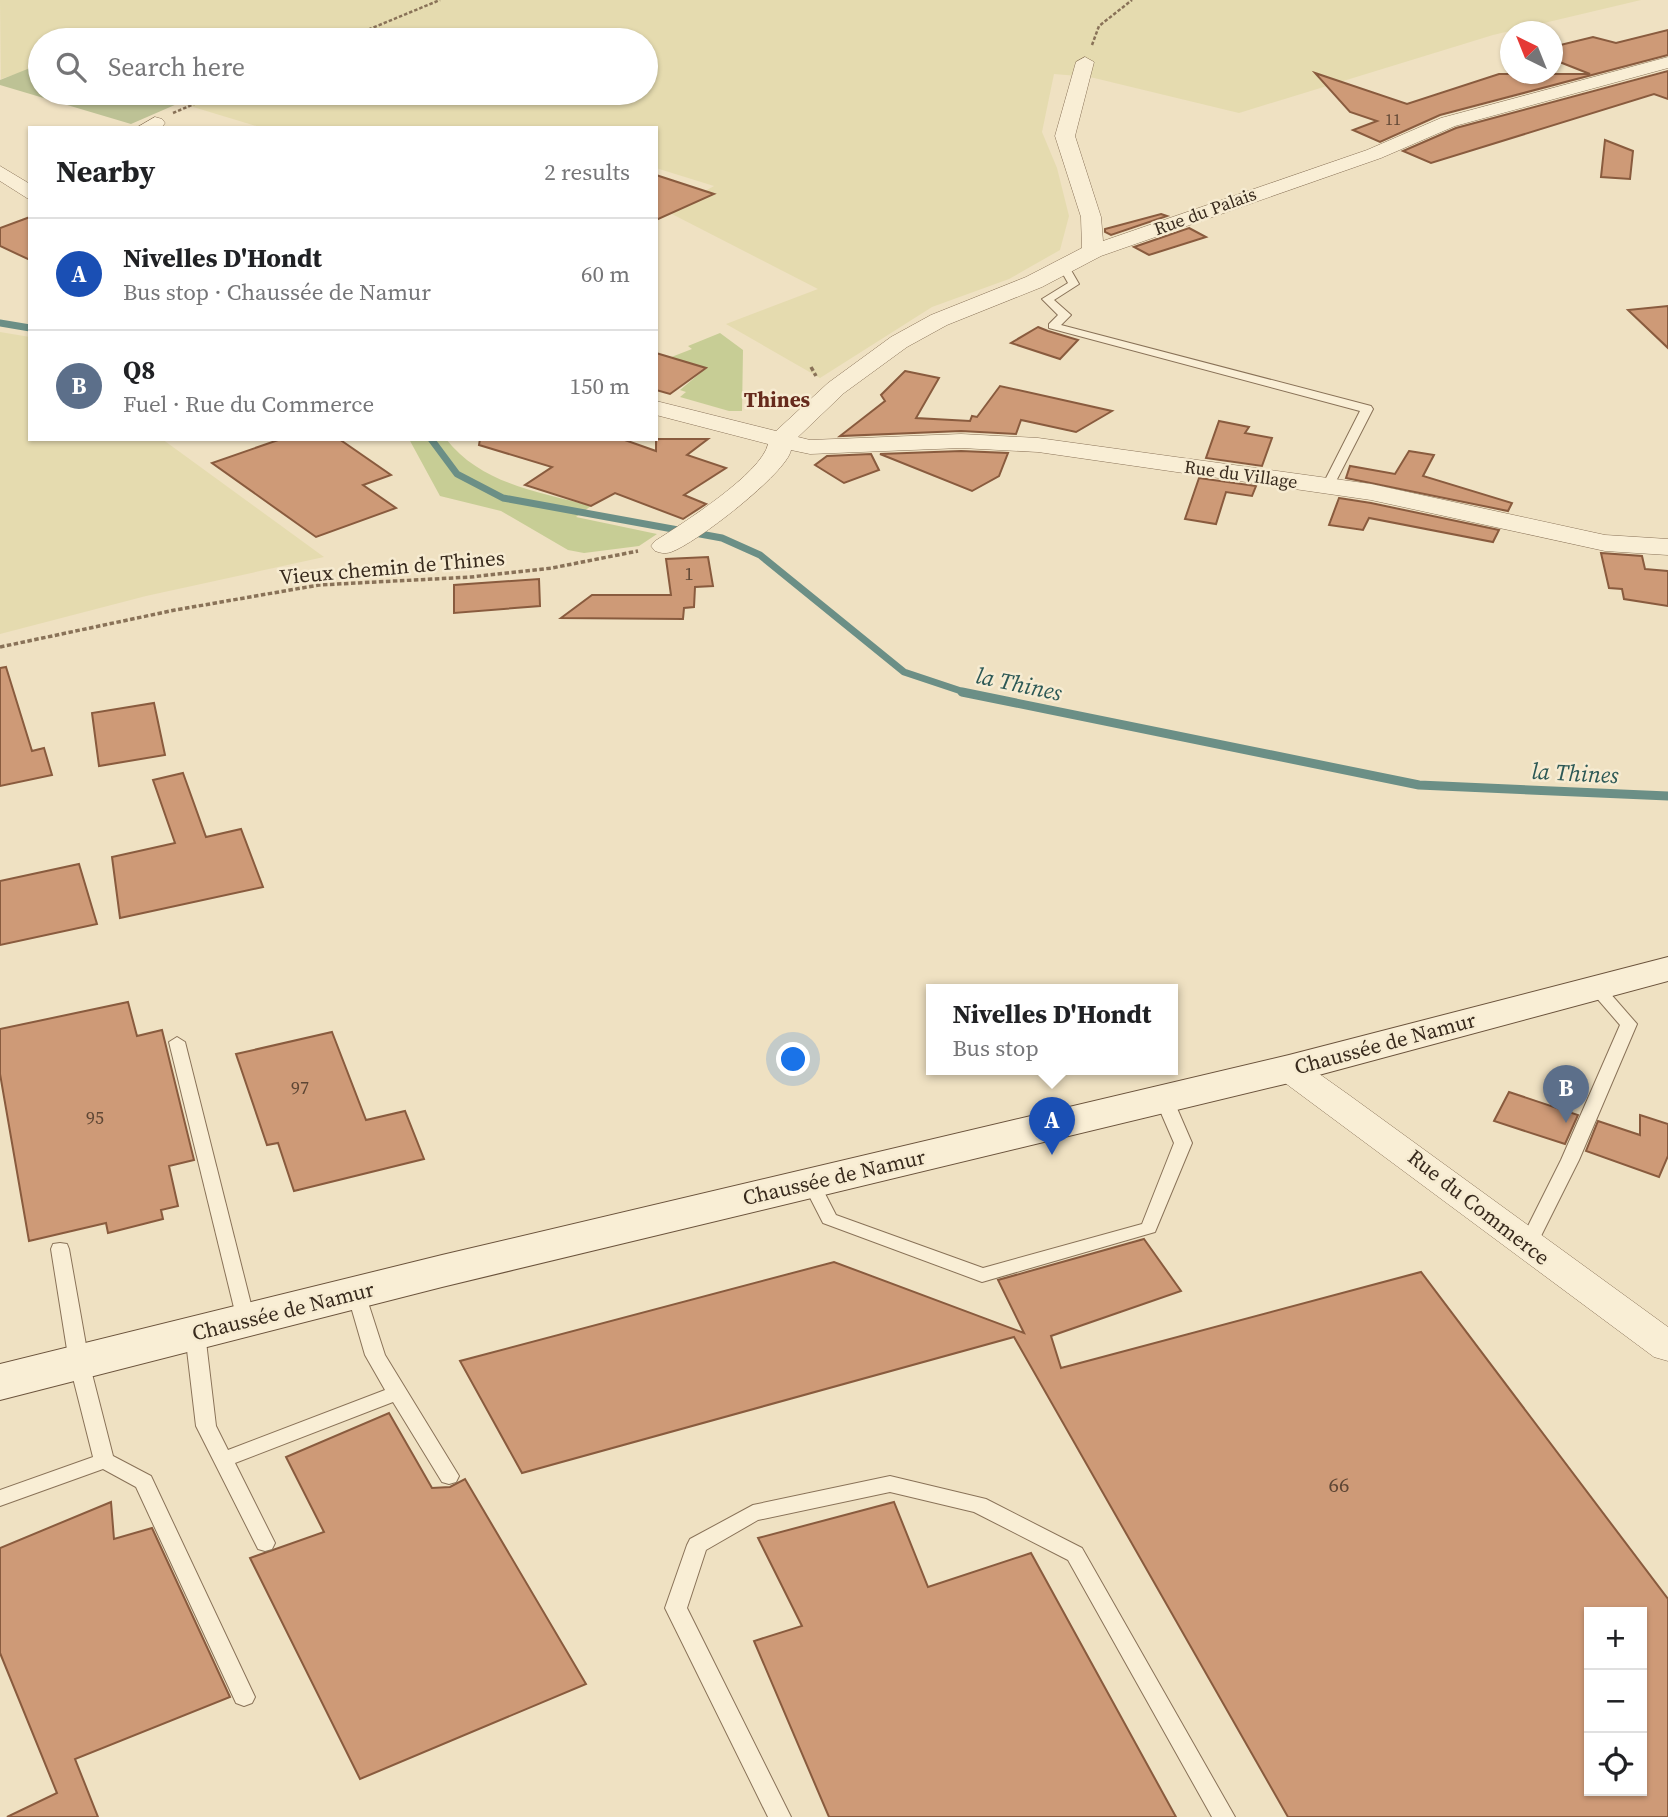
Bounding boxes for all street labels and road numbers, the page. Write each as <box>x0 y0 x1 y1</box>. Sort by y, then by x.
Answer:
street label: Rue du Palais <box>1150 181 1260 241</box>
street label: Rue du Village <box>1183 454 1299 494</box>
street label: Vieux chemin de Thines <box>278 543 506 591</box>
street label: Chaussée de Namur <box>1291 1005 1479 1081</box>
street label: Chaussée de Namur <box>740 1142 928 1212</box>
street label: Rue du Commerce <box>1402 1142 1556 1272</box>
street label: Chaussée de Namur <box>189 1274 377 1348</box>

